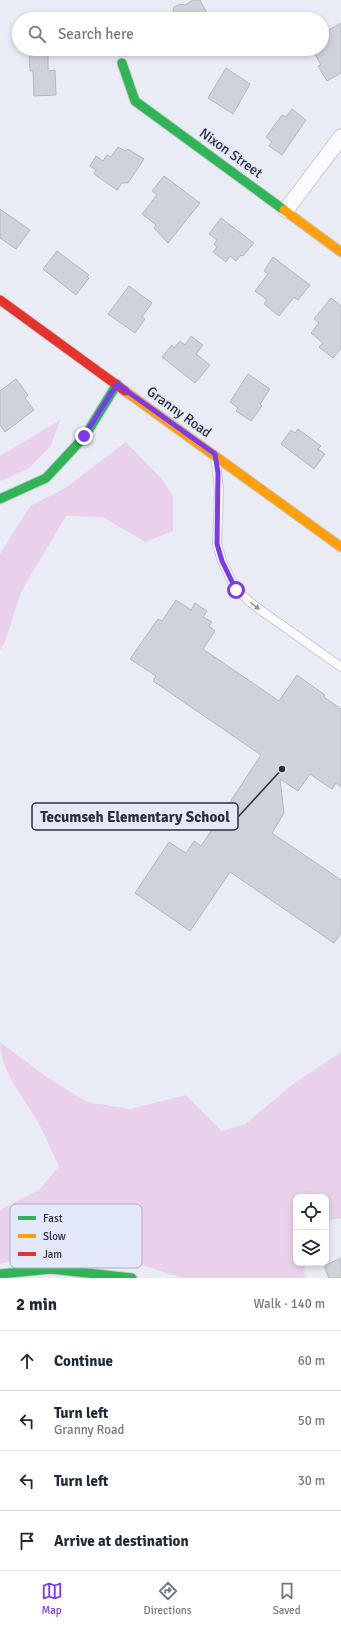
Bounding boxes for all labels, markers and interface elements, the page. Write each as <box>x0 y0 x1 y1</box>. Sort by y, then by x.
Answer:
search box <box>12 12 329 56</box>
icon: search <box>26 23 48 45</box>
text: Search here <box>58 25 134 43</box>
street label: Nixon Street <box>196 124 266 182</box>
street label: Granny Road <box>143 383 215 441</box>
route end <box>75 427 93 445</box>
route start <box>227 581 245 599</box>
one-way arrow <box>250 602 260 610</box>
callout: Tecumseh Elementary School <box>32 803 238 830</box>
text: Tecumseh Elementary School <box>40 808 230 826</box>
map controls <box>293 1194 329 1266</box>
button: locate <box>293 1194 329 1230</box>
legend <box>10 1204 142 1268</box>
text: Fast <box>43 1212 63 1225</box>
text: Slow <box>43 1230 66 1243</box>
button: layers <box>293 1230 329 1266</box>
text: Jam <box>43 1248 62 1261</box>
text: 2 min <box>16 1294 57 1315</box>
text: Walk · 140 m <box>254 1296 325 1312</box>
icon: ahead <box>16 1350 38 1372</box>
text: Continue <box>54 1352 113 1370</box>
text: 60 m <box>298 1353 325 1369</box>
text: Turn left <box>54 1404 108 1422</box>
icon: left <box>16 1410 38 1432</box>
text: 50 m <box>298 1413 325 1429</box>
text: Granny Road <box>54 1422 124 1438</box>
icon: left <box>16 1470 38 1492</box>
text: Turn left <box>54 1472 108 1490</box>
text: 30 m <box>298 1473 325 1489</box>
icon: arrive <box>16 1530 38 1552</box>
text: Arrive at destination <box>54 1532 189 1550</box>
tab: Map <box>41 1580 63 1617</box>
tab: Directions <box>144 1580 192 1617</box>
tab: Saved <box>273 1580 300 1617</box>

